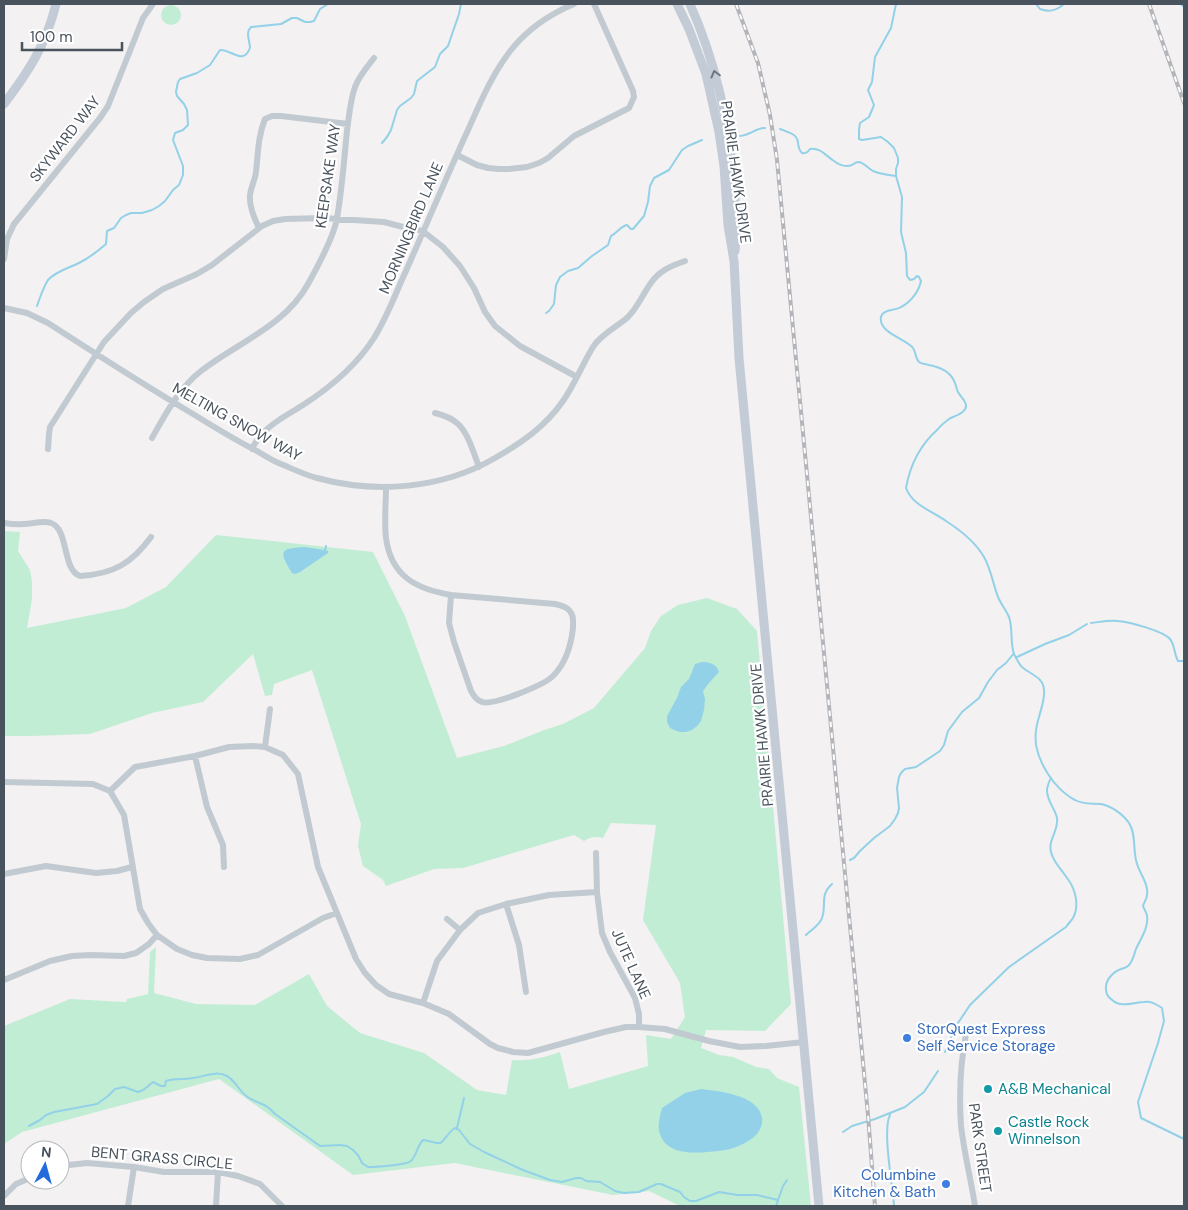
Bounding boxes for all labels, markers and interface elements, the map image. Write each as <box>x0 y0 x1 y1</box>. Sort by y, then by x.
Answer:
scale bar <box>22 20 122 52</box>
text: 100 m <box>30 27 73 47</box>
one-way arrow <box>711 71 721 79</box>
street label: SKYWARD WAY <box>25 92 105 186</box>
street label: PRAIRIE HAWK DRIVE <box>716 99 756 245</box>
street label: KEEPSAKE WAY <box>311 122 345 230</box>
street label: MORNINGBIRD LANE <box>374 159 448 297</box>
street label: MELTING SNOW WAY <box>169 378 305 466</box>
street label: PRAIRIE HAWK DRIVE <box>746 663 778 807</box>
street label: JUTE LANE <box>607 926 655 1002</box>
place label: StorQuest Express Self Service Storage <box>917 1019 1056 1056</box>
marker: StorQuest Express Self Service Storage <box>901 1032 913 1044</box>
place label: A&B Mechanical <box>998 1079 1111 1099</box>
marker: A&B Mechanical <box>982 1083 994 1095</box>
street label: PARK STREET <box>964 1102 996 1194</box>
place label: Castle Rock Winnelson <box>1008 1112 1090 1149</box>
marker: Castle Rock Winnelson <box>992 1125 1004 1137</box>
north arrow <box>20 1140 70 1190</box>
street label: BENT GRASS CIRCLE <box>90 1142 234 1174</box>
text: N <box>40 1143 52 1162</box>
place label: Columbine Kitchen & Bath <box>833 1165 936 1202</box>
marker: Columbine Kitchen & Bath <box>940 1178 952 1190</box>

